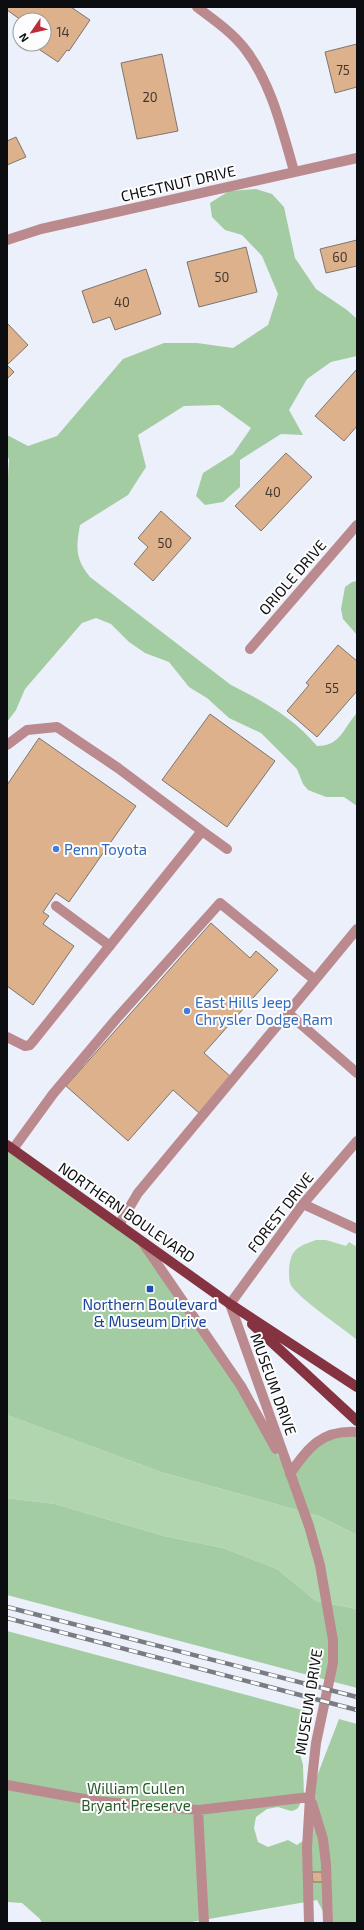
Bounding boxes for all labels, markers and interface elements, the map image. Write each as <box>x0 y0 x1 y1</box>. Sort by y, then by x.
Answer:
north arrow <box>12 12 52 52</box>
house number: 14 <box>56 24 70 40</box>
text: N <box>16 31 31 45</box>
house number: 75 <box>336 62 350 78</box>
house number: 20 <box>142 89 158 105</box>
street label: CHESTNUT DRIVE <box>119 161 237 205</box>
house number: 60 <box>332 249 348 265</box>
house number: 50 <box>215 269 229 285</box>
house number: 40 <box>114 294 130 310</box>
house number: 40 <box>265 484 281 500</box>
house number: 50 <box>158 535 172 551</box>
street label: ORIOLE DRIVE <box>255 536 329 618</box>
house number: 55 <box>325 680 339 696</box>
place label: Penn Toyota <box>64 840 147 858</box>
marker: Penn Toyota <box>51 844 61 854</box>
place label: East Hills Jeep Chrysler Dodge Ram <box>195 993 333 1028</box>
marker: East Hills Jeep Chrysler Dodge Ram <box>182 1006 192 1016</box>
street label: NORTHERN BOULEVARD <box>55 1158 199 1266</box>
street label: FOREST DRIVE <box>243 1168 317 1256</box>
marker: Northern Boulevard & Museum Drive <box>145 1284 155 1294</box>
place label: Northern Boulevard & Museum Drive <box>82 1295 218 1330</box>
street label: MUSEUM DRIVE <box>247 1331 301 1437</box>
street label: MUSEUM DRIVE <box>291 1648 325 1756</box>
park label: William Cullen Bryant Preserve <box>81 1779 191 1814</box>

